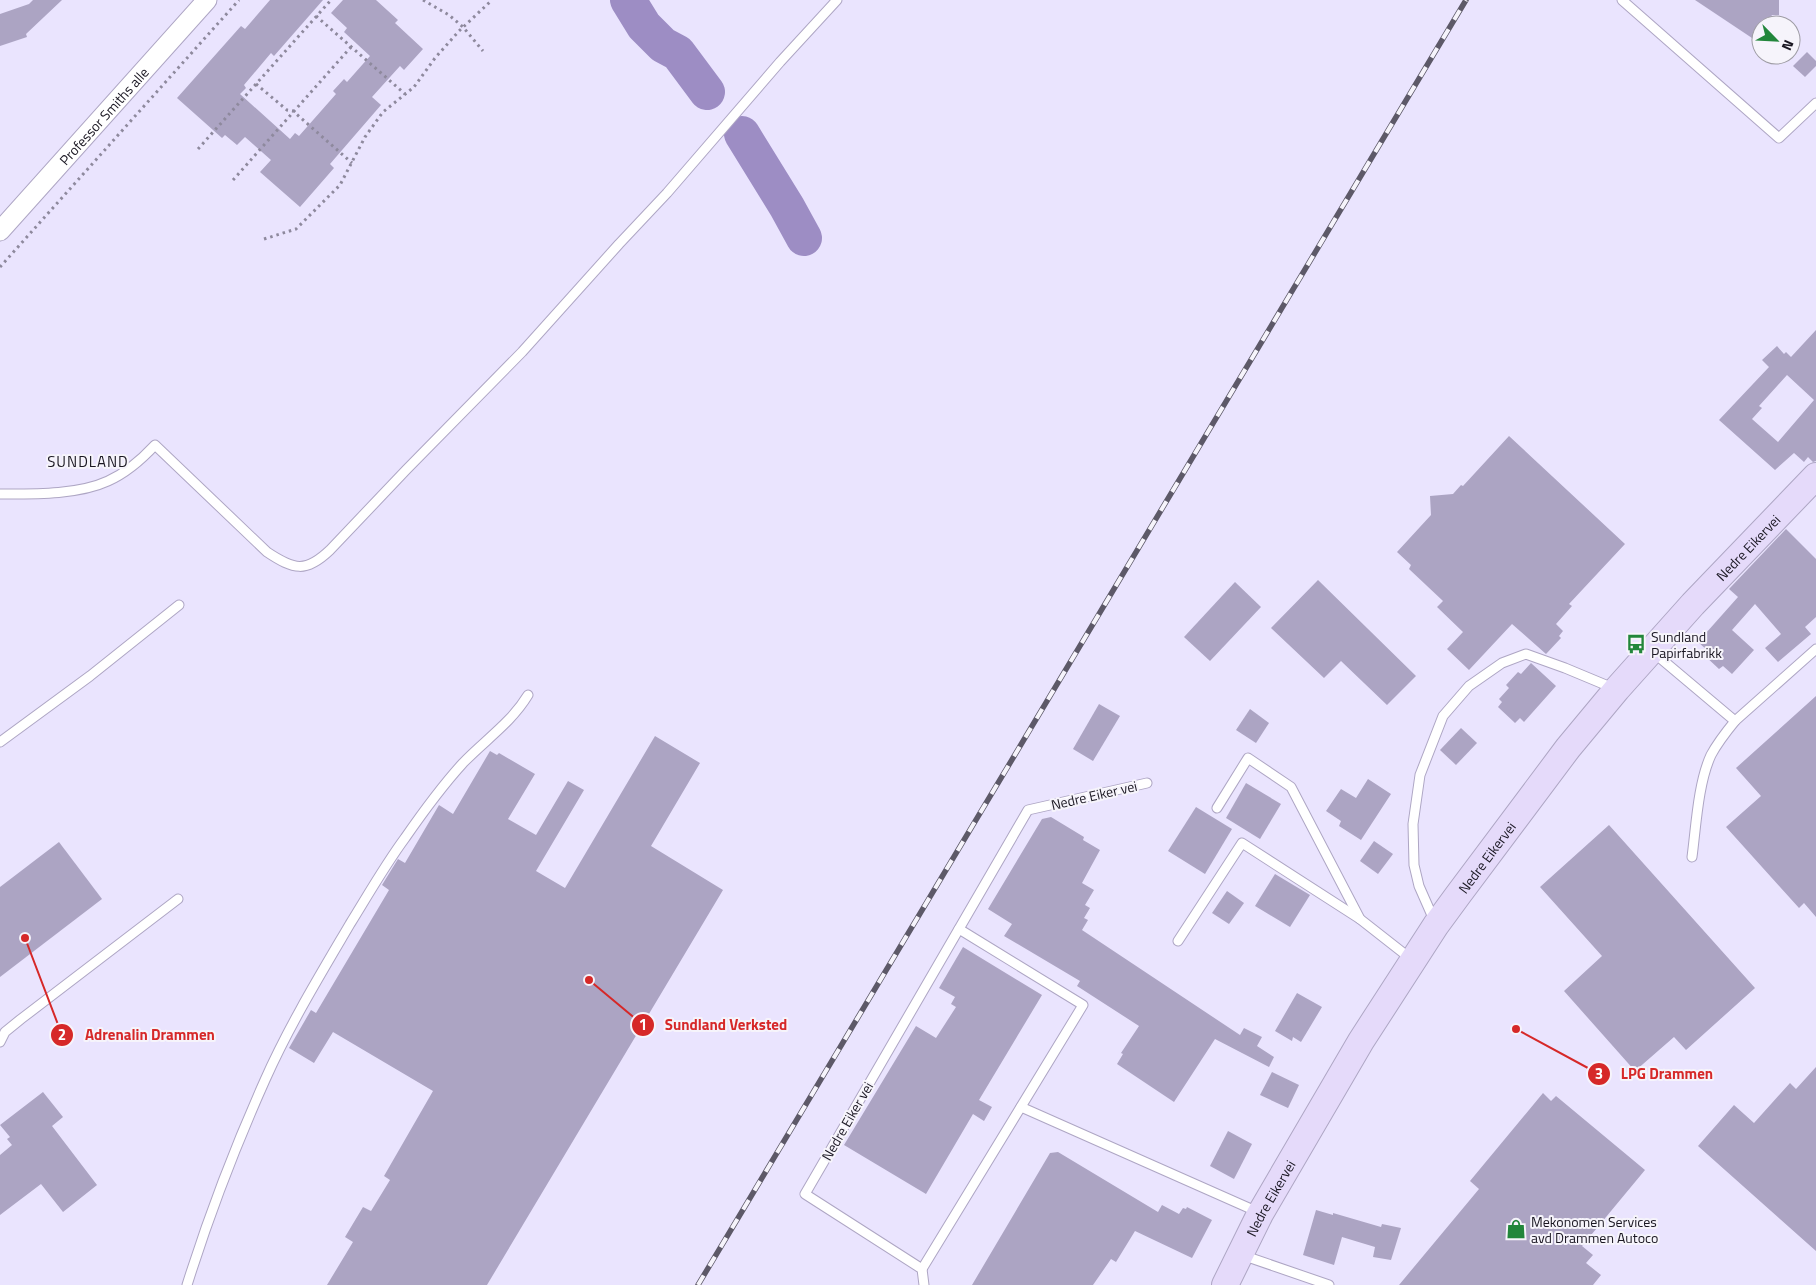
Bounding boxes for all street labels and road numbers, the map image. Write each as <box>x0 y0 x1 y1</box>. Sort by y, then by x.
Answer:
street label: Professor Smiths alle <box>54 62 153 169</box>
street label: Nedre Eikervei <box>1711 509 1785 585</box>
street label: Nedre Eiker vei <box>1049 775 1139 815</box>
street label: Nedre Eikervei <box>1452 817 1520 897</box>
street label: Nedre Eiker vei <box>816 1078 878 1164</box>
street label: Nedre Eikervei <box>1240 1156 1300 1240</box>

